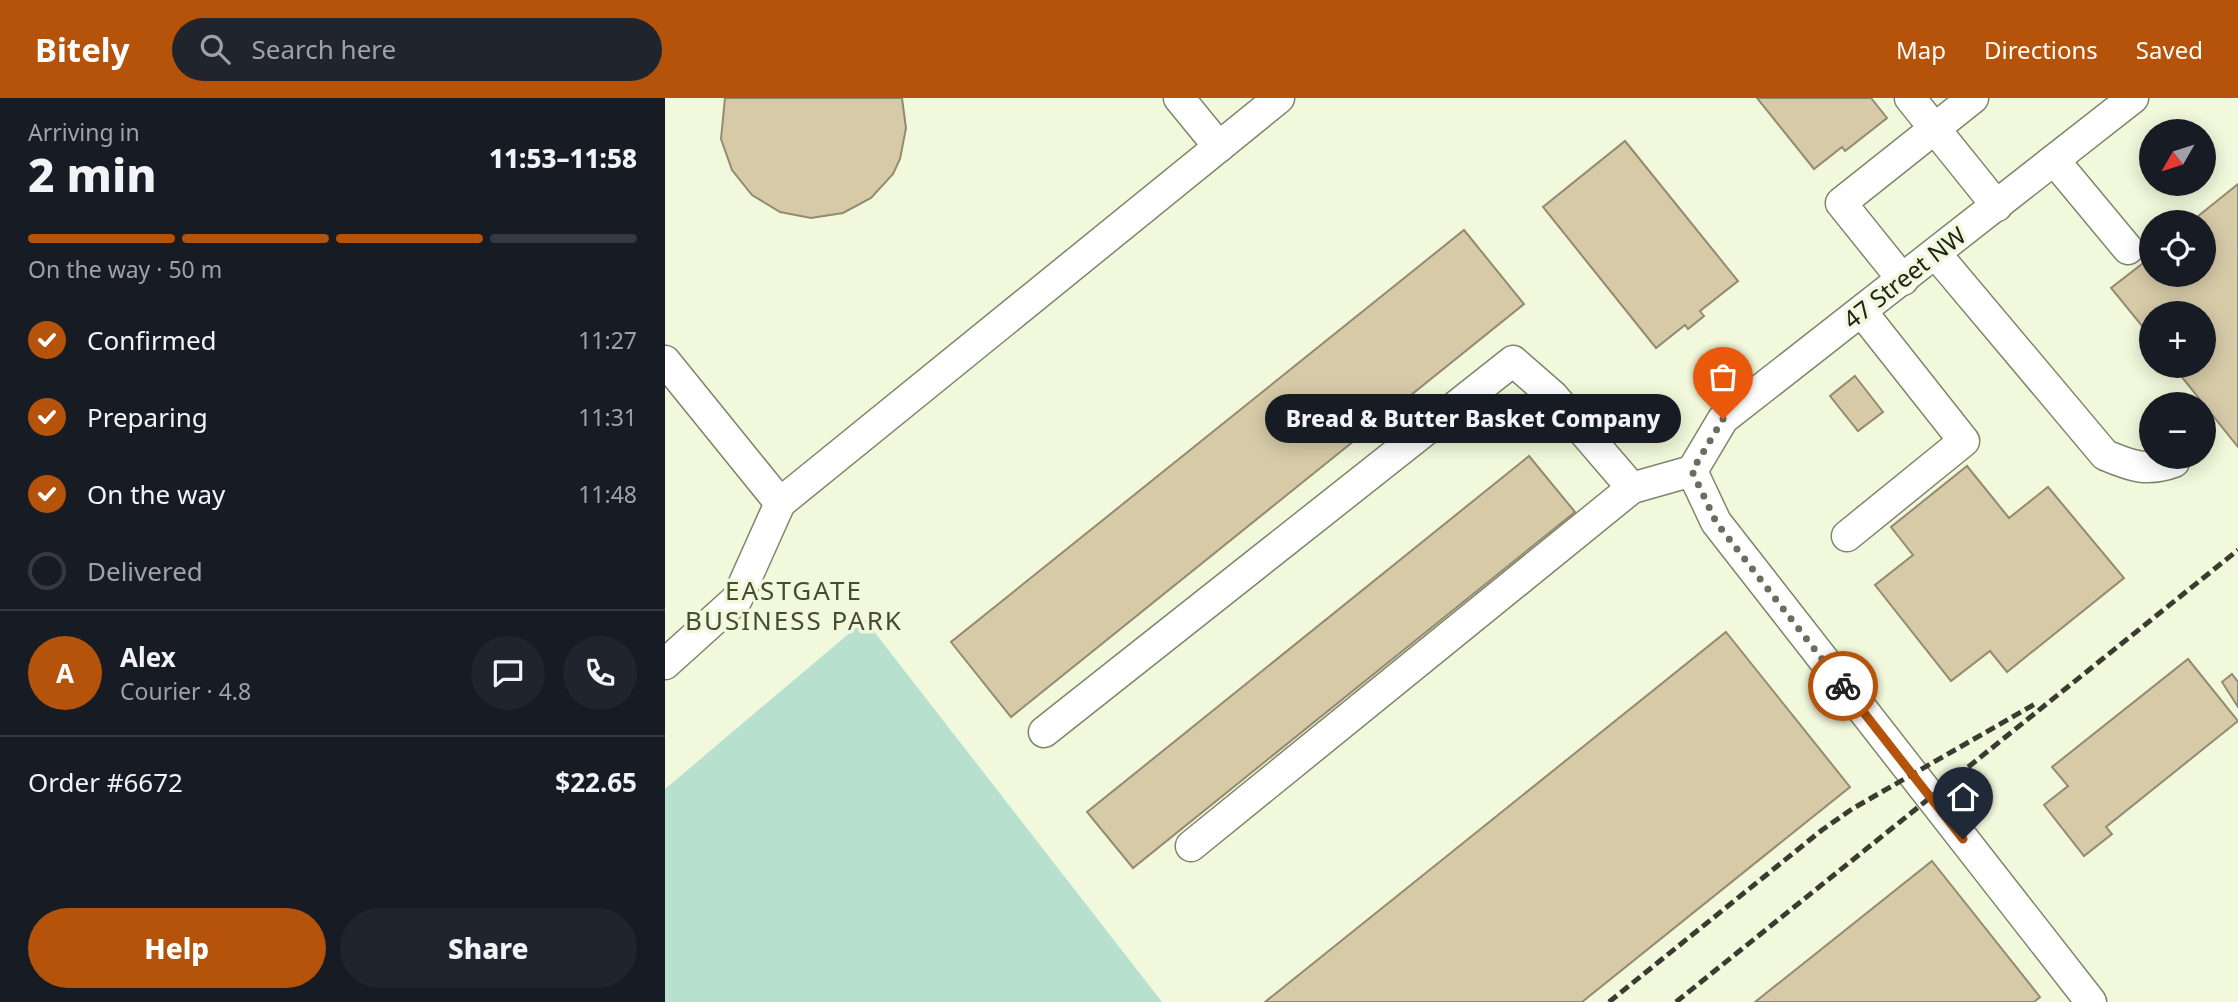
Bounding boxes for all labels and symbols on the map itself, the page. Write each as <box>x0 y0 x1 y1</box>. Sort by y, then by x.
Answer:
north arrow <box>2139 119 2215 196</box>
street label: 47 Street NW <box>1836 218 1973 335</box>
pin <box>1693 347 1753 419</box>
callout: Bread & Butter Basket Company <box>1265 394 1681 444</box>
district label: EASTGATE BUSINESS PARK <box>685 572 903 638</box>
courier <box>1808 651 1878 721</box>
pin <box>1933 767 1993 839</box>

